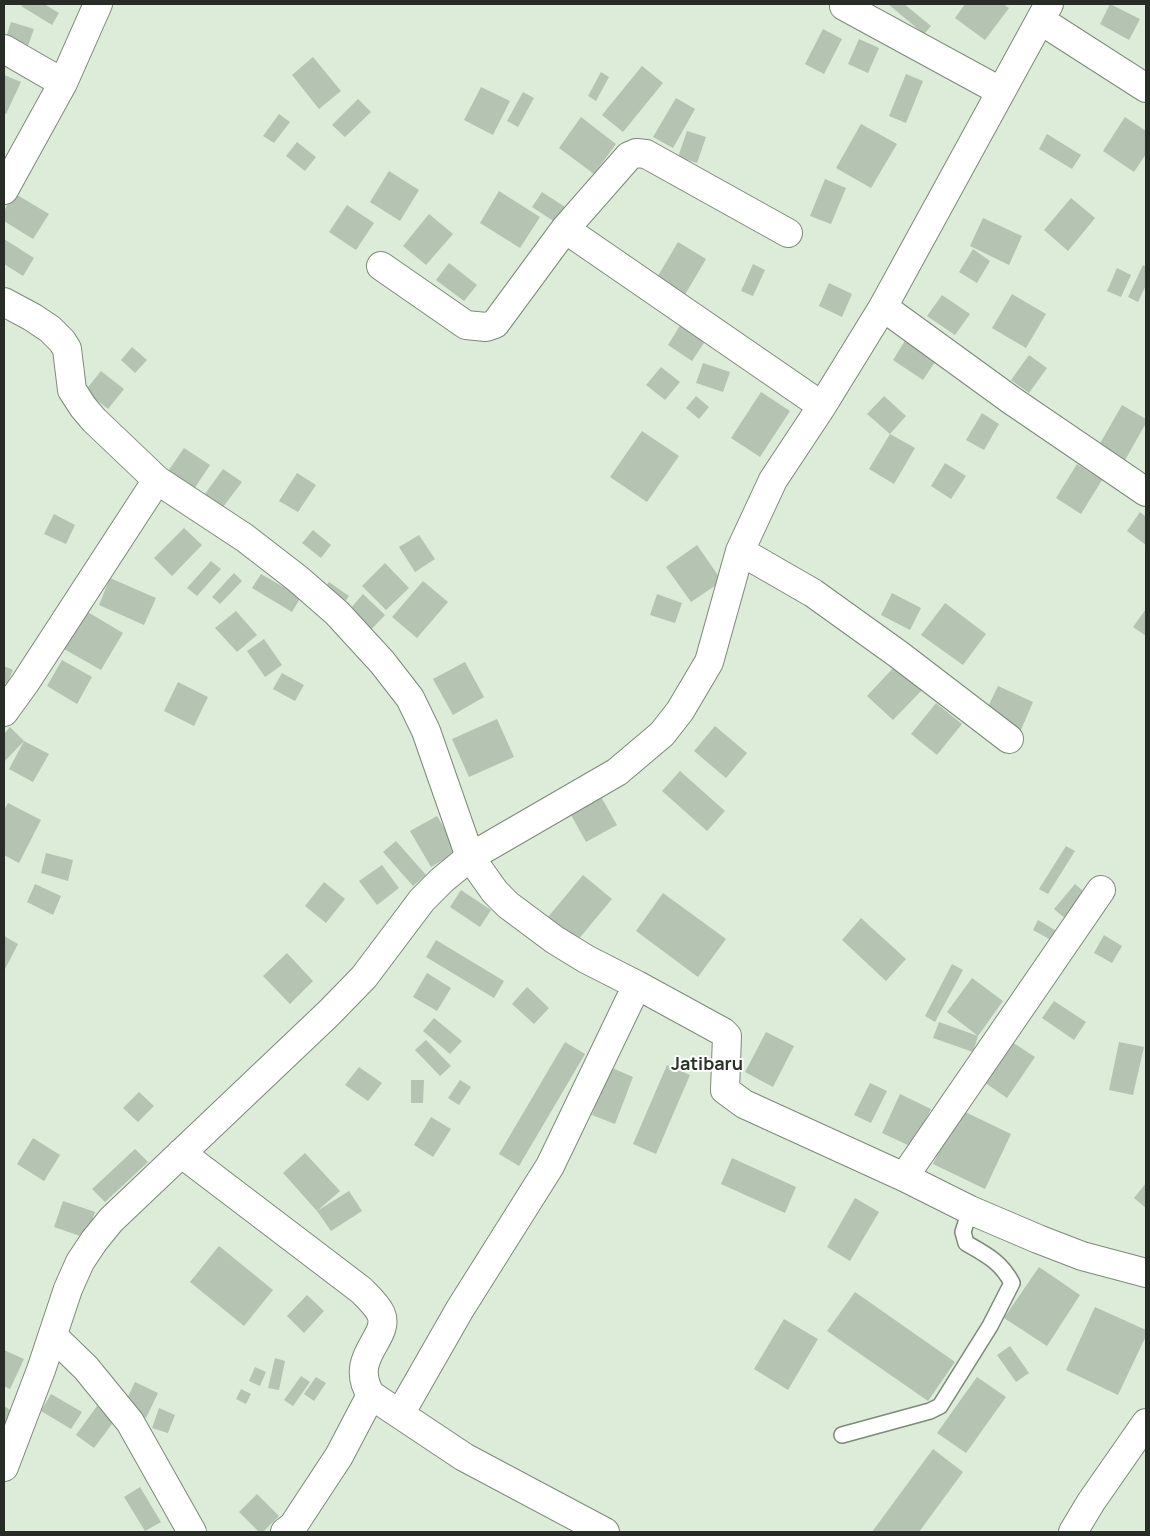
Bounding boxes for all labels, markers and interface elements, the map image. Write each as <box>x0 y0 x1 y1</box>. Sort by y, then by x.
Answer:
district label: Jatibaru <box>671 1054 743 1076</box>

